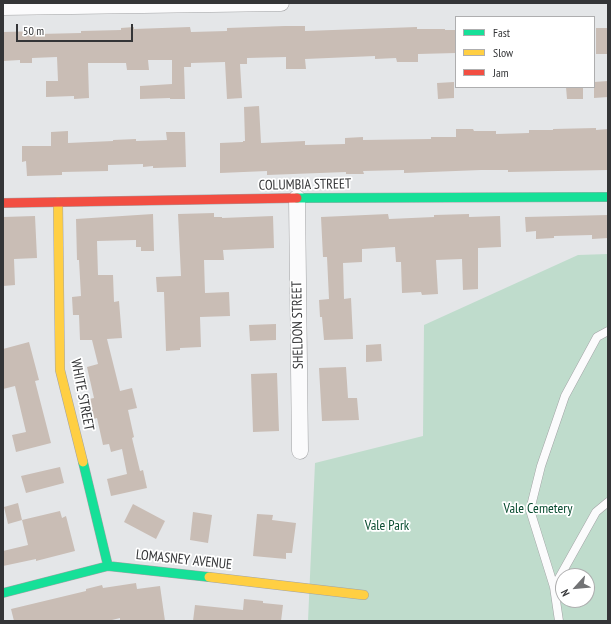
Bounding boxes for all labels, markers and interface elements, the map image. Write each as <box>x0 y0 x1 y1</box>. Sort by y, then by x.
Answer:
scale bar <box>18 16 135 42</box>
legend <box>455 16 595 88</box>
text: 50 m <box>23 23 44 38</box>
text: Fast <box>493 25 510 40</box>
text: Slow <box>493 45 513 60</box>
text: Jam <box>493 65 509 80</box>
street label: COLUMBIA STREET <box>259 176 351 194</box>
street label: SHELDON STREET <box>289 281 307 369</box>
street label: WHITE STREET <box>67 358 97 432</box>
park label: Vale Cemetery <box>504 501 572 517</box>
park label: Vale Park <box>365 518 409 534</box>
street label: LOMASNEY AVENUE <box>135 547 233 573</box>
north arrow <box>555 568 595 608</box>
text: N <box>558 587 573 599</box>

